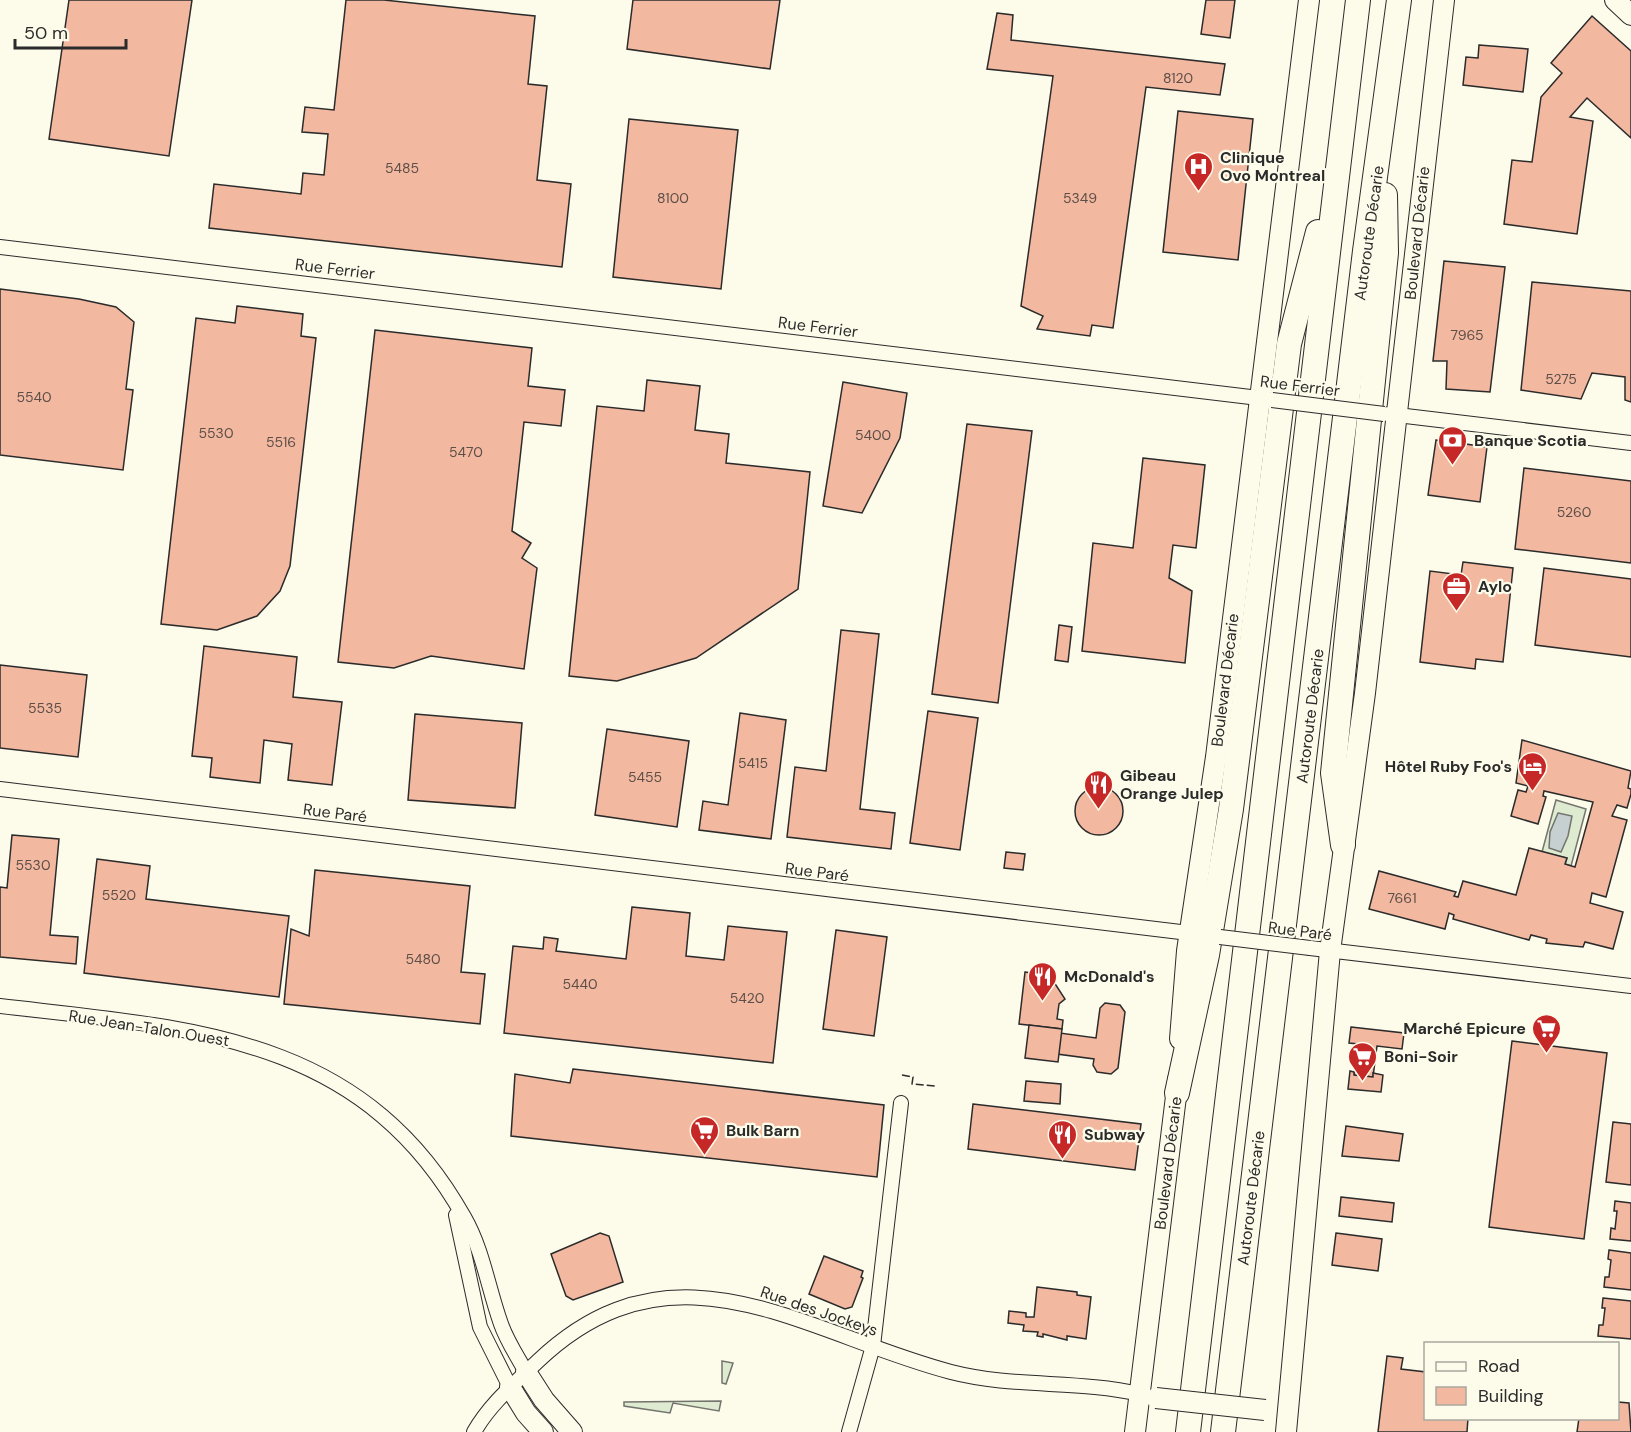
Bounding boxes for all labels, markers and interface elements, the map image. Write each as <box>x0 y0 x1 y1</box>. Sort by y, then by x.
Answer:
scale bar <box>15 12 126 50</box>
text: 50 m <box>24 21 68 45</box>
house number: 8120 <box>1163 69 1193 87</box>
place label: Clinique Ovo Montreal <box>1220 147 1325 186</box>
hospital icon: Clinique Ovo Montreal <box>1183 150 1215 192</box>
house number: 5485 <box>385 159 419 177</box>
street label: Autoroute Décarie <box>1349 164 1389 302</box>
street label: Boulevard Décarie <box>1400 165 1434 301</box>
house number: 8100 <box>657 189 689 207</box>
house number: 5349 <box>1063 189 1097 207</box>
street label: Rue Ferrier <box>294 254 376 284</box>
street label: Rue Ferrier <box>777 312 859 342</box>
house number: 7965 <box>1451 326 1483 344</box>
house number: 5275 <box>1545 370 1577 388</box>
street label: Rue Ferrier <box>1259 371 1341 401</box>
house number: 5540 <box>16 388 52 406</box>
house number: 5530 <box>199 424 233 442</box>
bank icon: Banque Scotia <box>1437 424 1469 466</box>
house number: 5400 <box>855 426 891 444</box>
place label: Banque Scotia <box>1474 430 1587 451</box>
house number: 5516 <box>266 433 296 451</box>
house number: 5470 <box>449 443 483 461</box>
house number: 5260 <box>1557 503 1591 521</box>
office icon: Aylo <box>1441 570 1473 612</box>
place label: Aylo <box>1478 576 1512 597</box>
street label: Boulevard Décarie <box>1206 612 1244 748</box>
street label: Autoroute Décarie <box>1291 647 1329 785</box>
house number: 5535 <box>28 699 62 717</box>
hotel icon: Hôtel Ruby Foo's <box>1517 750 1549 792</box>
house number: 5415 <box>738 754 768 772</box>
place label: Hôtel Ruby Foo's <box>1385 756 1512 777</box>
place label: Gibeau Orange Julep <box>1120 765 1224 804</box>
house number: 5455 <box>628 768 662 786</box>
restaurant icon: Gibeau Orange Julep <box>1083 768 1115 810</box>
street label: Rue Paré <box>302 799 368 827</box>
house number: 5530 <box>16 856 50 874</box>
street label: Rue Paré <box>784 858 850 886</box>
house number: 5520 <box>102 886 136 904</box>
house number: 7661 <box>1387 889 1417 907</box>
street label: Rue Paré <box>1267 917 1333 945</box>
house number: 5480 <box>405 950 441 968</box>
restaurant icon: McDonald's <box>1027 960 1059 1002</box>
place label: McDonald's <box>1064 966 1155 987</box>
house number: 5440 <box>562 975 598 993</box>
house number: 5420 <box>730 989 764 1007</box>
street label: Rue Jean-Talon Ouest <box>67 1005 231 1051</box>
supermarket icon: Marché Epicure <box>1531 1012 1563 1054</box>
place label: Marché Epicure <box>1403 1018 1526 1039</box>
supermarket icon: Boni-Soir <box>1347 1040 1379 1082</box>
place label: Boni-Soir <box>1384 1046 1458 1067</box>
street label: Boulevard Décarie <box>1149 1095 1187 1231</box>
supermarket icon: Bulk Barn <box>689 1114 721 1156</box>
restaurant icon: Subway <box>1047 1118 1079 1160</box>
place label: Bulk Barn <box>726 1120 799 1141</box>
place label: Subway <box>1084 1124 1146 1145</box>
street label: Autoroute Décarie <box>1232 1129 1270 1267</box>
street label: Rue des Jockeys <box>758 1281 880 1341</box>
legend <box>1424 1342 1619 1420</box>
text: Road <box>1478 1354 1520 1378</box>
text: Building <box>1478 1384 1543 1408</box>

